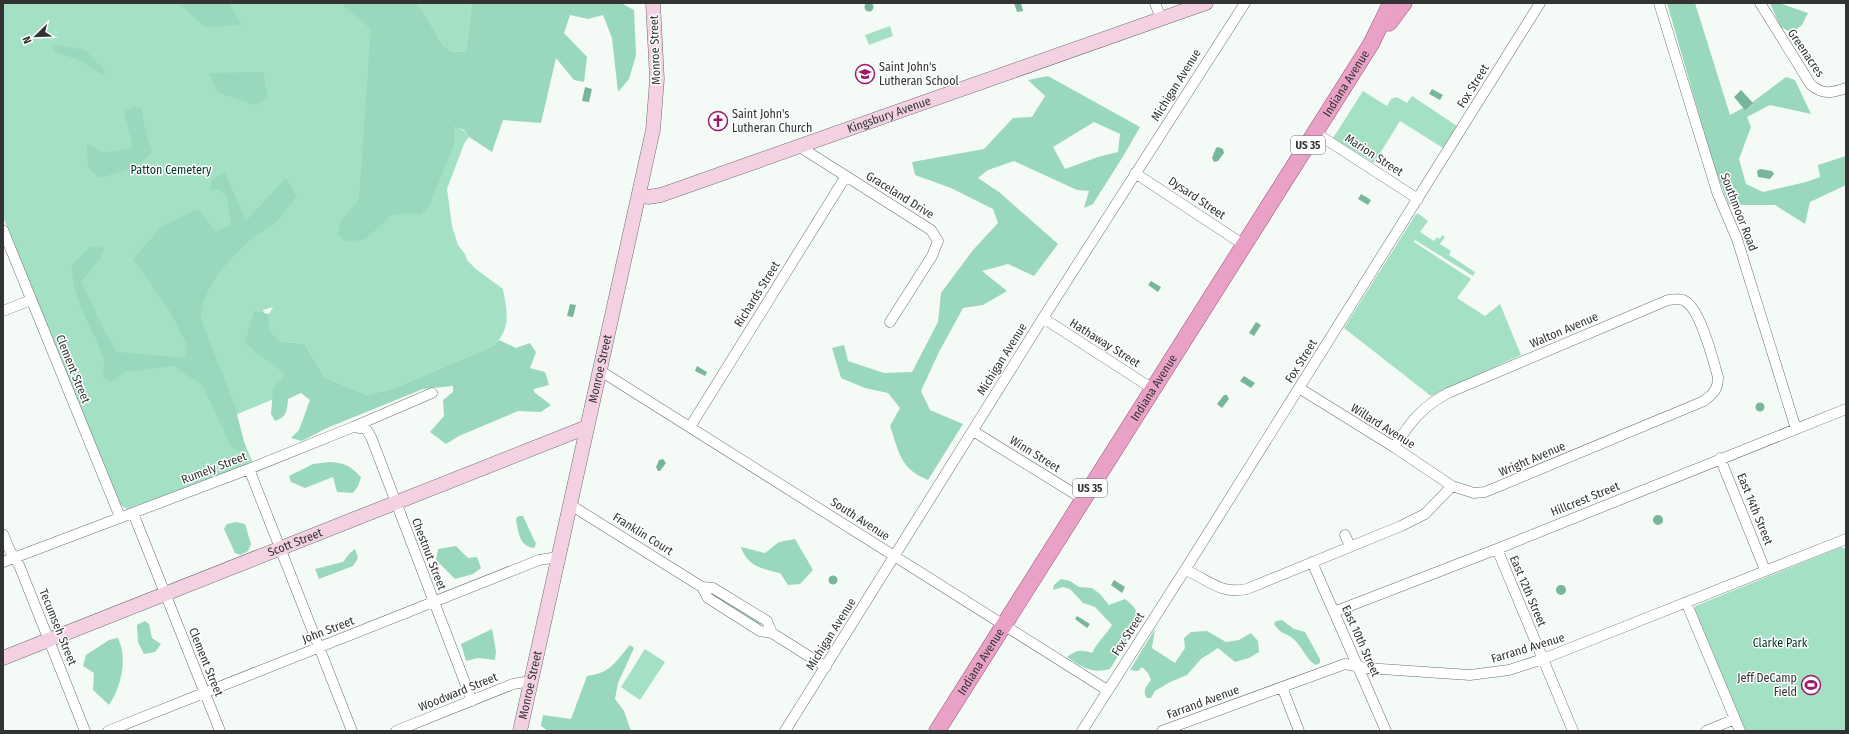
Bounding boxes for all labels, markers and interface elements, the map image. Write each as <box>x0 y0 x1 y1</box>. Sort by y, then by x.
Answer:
street label: Monroe Street <box>647 15 663 85</box>
north arrow <box>16 16 56 56</box>
street label: Greenacres <box>1785 26 1827 80</box>
text: N <box>20 34 35 45</box>
street label: Michigan Avenue <box>1148 46 1204 124</box>
street label: Indiana Avenue <box>1320 47 1372 119</box>
place label: Saint John's Lutheran School <box>879 60 959 88</box>
street label: Fox Street <box>1454 62 1492 110</box>
school or university icon: Saint John's Lutheran School <box>854 63 876 85</box>
street label: Kingsbury Avenue <box>845 94 933 136</box>
place label: Saint John's Lutheran Church <box>732 107 812 135</box>
church icon: Saint John's Lutheran Church <box>707 110 729 132</box>
street label: Marion Street <box>1342 131 1406 179</box>
road number: US 35 <box>1291 136 1325 154</box>
park label: Patton Cemetery <box>131 163 212 177</box>
street label: Graceland Drive <box>863 169 937 221</box>
street label: Southmoor Road <box>1718 171 1760 253</box>
street label: Dysard Street <box>1166 174 1228 222</box>
street label: Richards Street <box>731 259 783 329</box>
street label: Walton Avenue <box>1528 309 1600 351</box>
street label: Hathaway Street <box>1067 316 1143 370</box>
street label: Michigan Avenue <box>974 320 1030 398</box>
street label: Clement Street <box>53 333 93 405</box>
street label: Monroe Street <box>586 333 615 404</box>
street label: Fox Street <box>1282 337 1320 385</box>
street label: Indiana Avenue <box>1128 352 1180 424</box>
street label: Willard Avenue <box>1348 401 1418 451</box>
street label: Winn Street <box>1007 433 1063 475</box>
street label: Wright Avenue <box>1497 439 1567 479</box>
street label: Rumely Street <box>179 449 249 487</box>
street label: East 14th Street <box>1734 471 1776 547</box>
road number: US 35 <box>1073 479 1107 497</box>
street label: Hillcrest Street <box>1549 479 1621 519</box>
street label: South Avenue <box>828 495 892 543</box>
street label: Franklin Court <box>610 510 676 558</box>
street label: Chestnut Street <box>409 516 449 592</box>
street label: Scott Street <box>266 525 324 560</box>
street label: East 12th Street <box>1507 553 1549 629</box>
street label: Tecumseh Street <box>36 587 80 667</box>
street label: Michigan Avenue <box>803 595 859 673</box>
street label: East 10th Street <box>1339 603 1383 679</box>
street label: Fox Street <box>1109 610 1147 658</box>
street label: John Street <box>300 614 356 646</box>
street label: Clement Street <box>186 626 226 698</box>
street label: Indiana Avenue <box>955 626 1007 698</box>
street label: Farrand Avenue <box>1490 630 1566 666</box>
park label: Clarke Park <box>1753 636 1808 650</box>
street label: Monroe Street <box>516 650 545 721</box>
street label: Woodward Street <box>416 670 500 714</box>
place label: Jeff DeCamp Field <box>1737 671 1797 699</box>
sports icon: Jeff DeCamp Field <box>1800 674 1822 696</box>
street label: Farrand Avenue <box>1165 682 1241 722</box>

